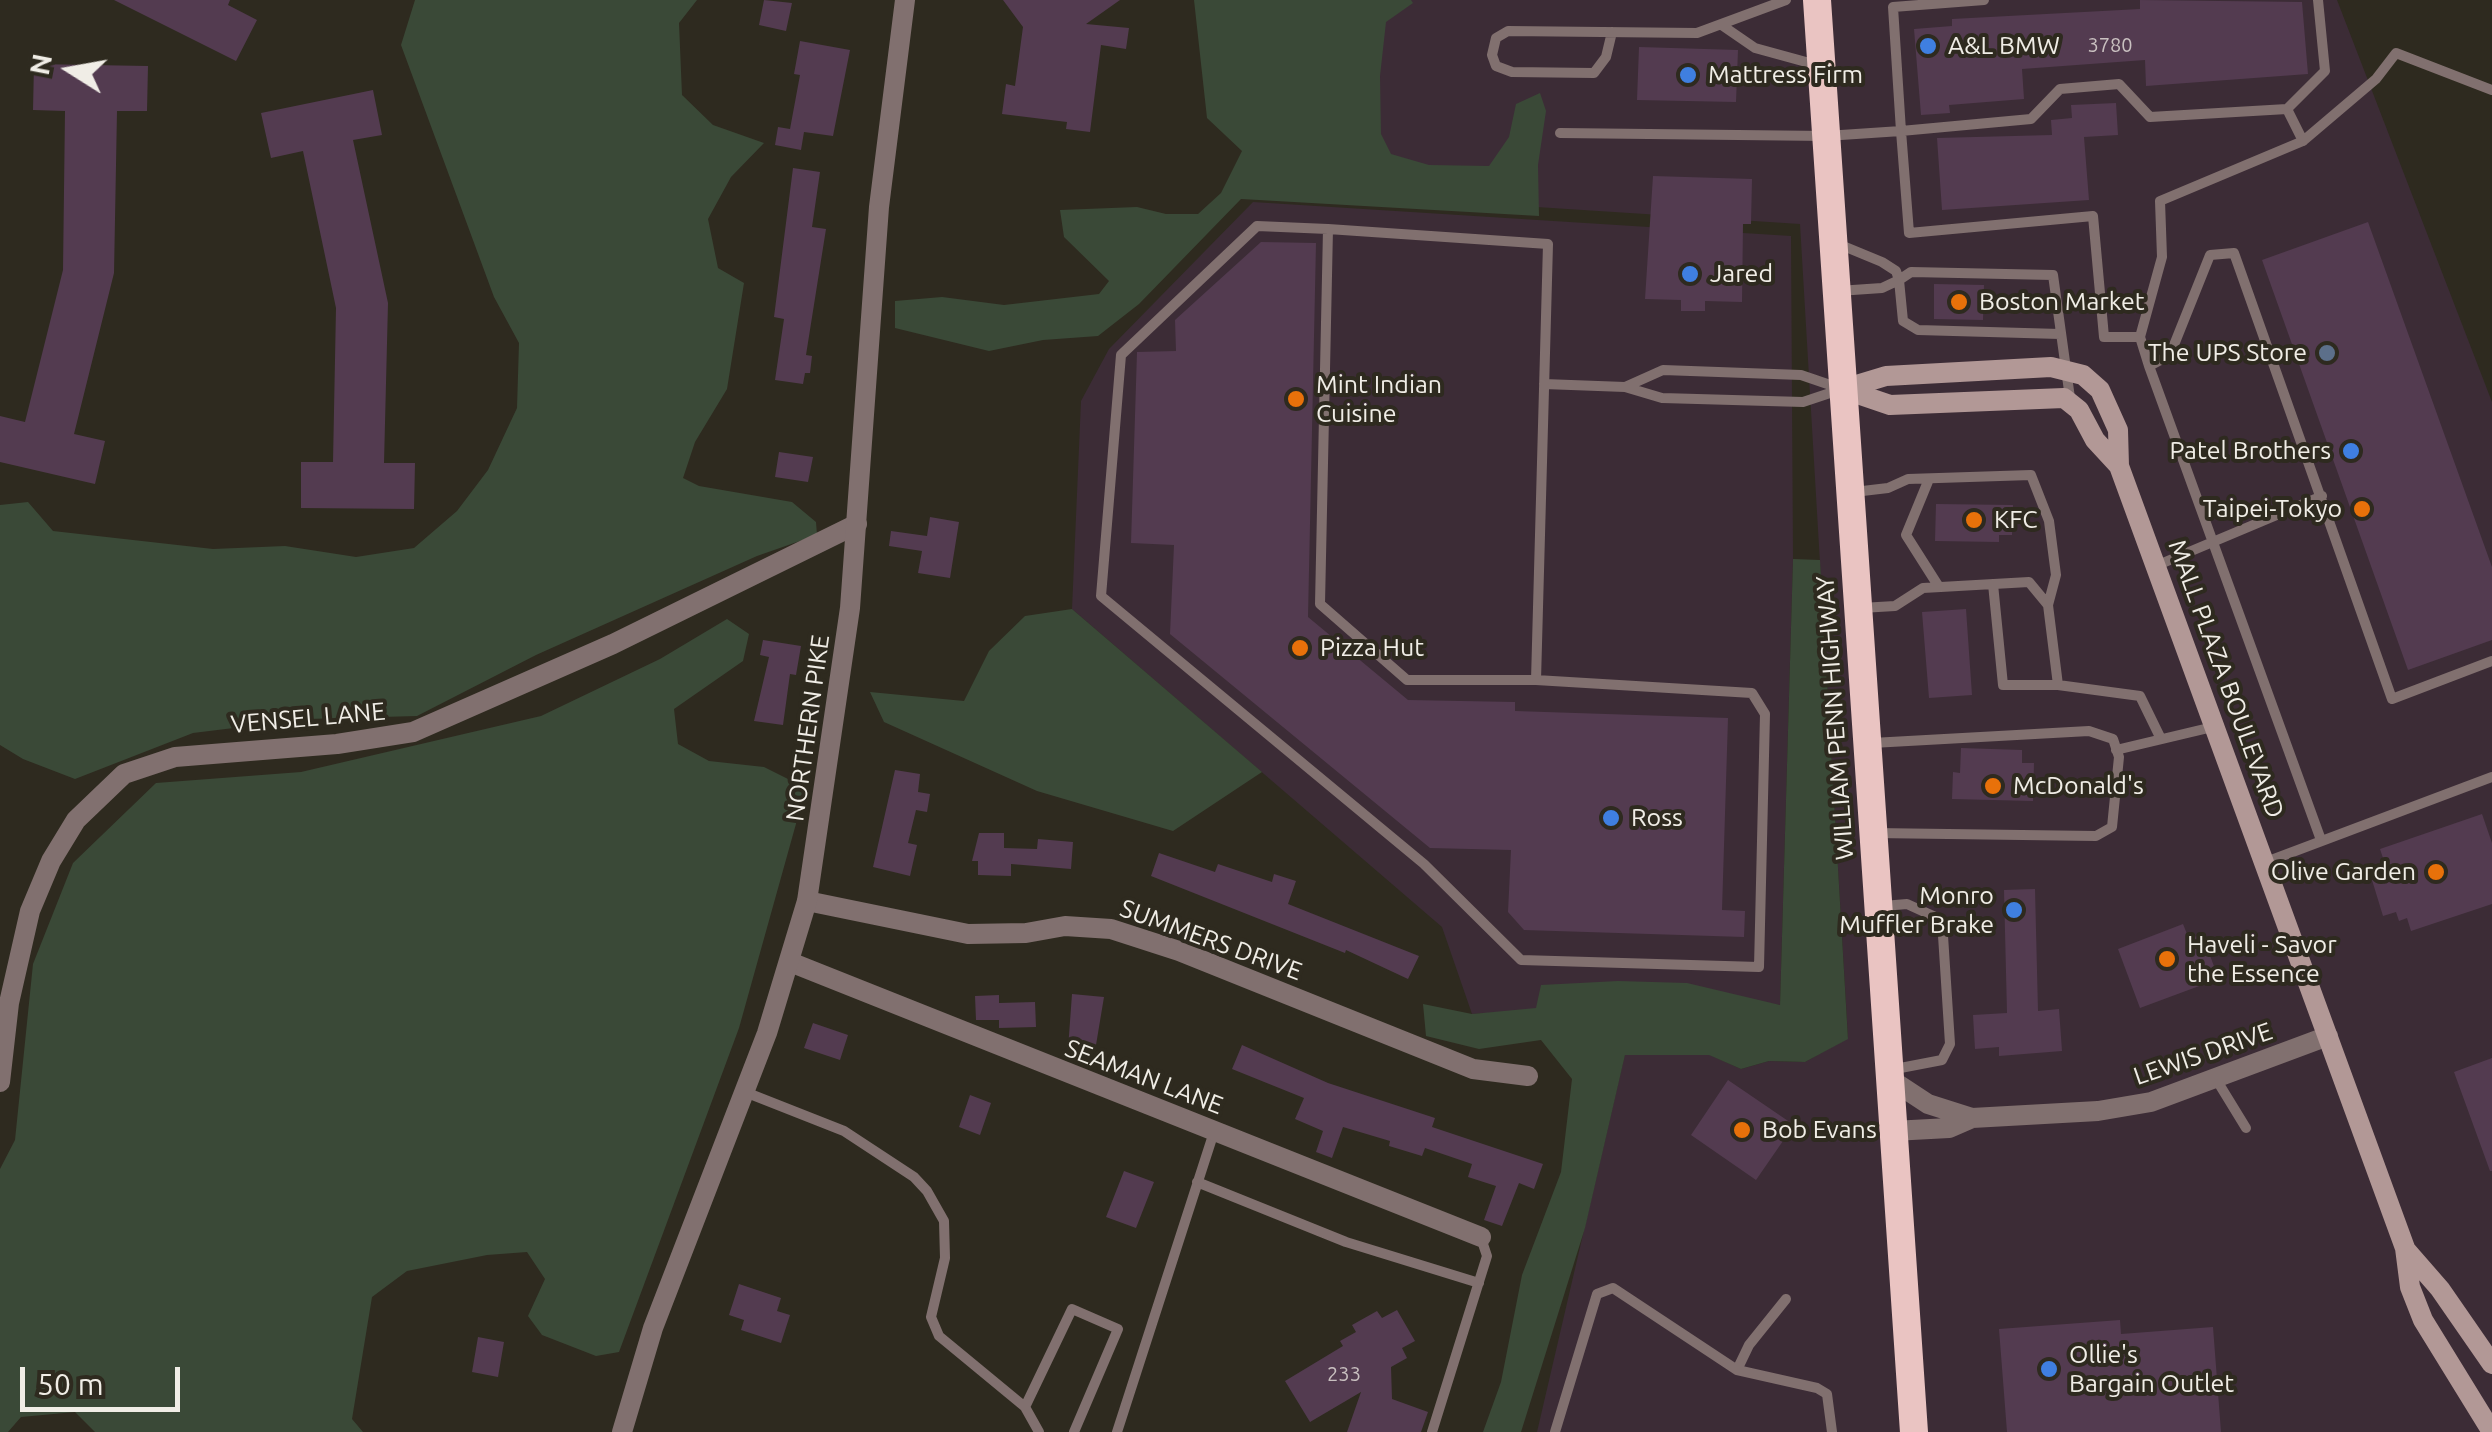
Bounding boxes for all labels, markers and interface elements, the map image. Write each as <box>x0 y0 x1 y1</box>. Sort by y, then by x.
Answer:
north arrow <box>20 20 120 120</box>
place label: A&L BMW <box>1948 31 2060 61</box>
house number: 3780 <box>2087 33 2133 57</box>
marker: A&L BMW <box>1917 35 1939 57</box>
text: N <box>23 51 57 77</box>
place label: Mattress Firm <box>1708 60 1863 90</box>
marker: Mattress Firm <box>1677 64 1699 86</box>
place label: Jared <box>1710 259 1773 289</box>
marker: Jared <box>1679 263 1701 285</box>
place label: Boston Market <box>1979 287 2145 317</box>
marker: Boston Market <box>1948 291 1970 313</box>
place label: The UPS Store <box>2148 338 2307 368</box>
marker: The UPS Store <box>2316 342 2338 364</box>
place label: Mint Indian Cuisine <box>1316 370 1442 429</box>
marker: Mint Indian Cuisine <box>1285 388 1307 410</box>
place label: Patel Brothers <box>2169 436 2331 466</box>
marker: Patel Brothers <box>2340 440 2362 462</box>
place label: Taipei-Tokyo <box>2203 494 2342 524</box>
marker: Taipei-Tokyo <box>2351 498 2373 520</box>
place label: KFC <box>1994 505 2038 535</box>
marker: KFC <box>1963 509 1985 531</box>
street label: MALL PLAZA BOULEVARD <box>2162 536 2290 822</box>
street label: WILLIAM PENN HIGHWAY <box>1810 575 1860 861</box>
street label: NORTHERN PIKE <box>780 633 836 823</box>
place label: Pizza Hut <box>1320 633 1424 663</box>
marker: Pizza Hut <box>1289 637 1311 659</box>
street label: VENSEL LANE <box>230 696 386 740</box>
place label: McDonald's <box>2013 771 2144 801</box>
marker: McDonald's <box>1982 775 2004 797</box>
place label: Ross <box>1631 803 1683 833</box>
marker: Ross <box>1600 807 1622 829</box>
place label: Olive Garden <box>2271 857 2416 887</box>
marker: Olive Garden <box>2425 861 2447 883</box>
place label: Monro Muffler Brake <box>1839 881 1994 940</box>
street label: SUMMERS DRIVE <box>1116 893 1306 987</box>
marker: Monro Muffler Brake <box>2003 899 2025 921</box>
place label: Haveli - Savor the Essence <box>2187 930 2337 989</box>
marker: Haveli - Savor the Essence <box>2156 948 2178 970</box>
street label: LEWIS DRIVE <box>2130 1016 2276 1092</box>
street label: SEAMAN LANE <box>1061 1033 1227 1121</box>
place label: Bob Evans <box>1762 1115 1877 1145</box>
marker: Bob Evans <box>1731 1119 1753 1141</box>
place label: Ollie's Bargain Outlet <box>2069 1340 2234 1399</box>
scale bar <box>25 1347 185 1409</box>
marker: Ollie's Bargain Outlet <box>2038 1358 2060 1380</box>
house number: 233 <box>1327 1362 1361 1386</box>
text: 50 m <box>37 1367 104 1401</box>

